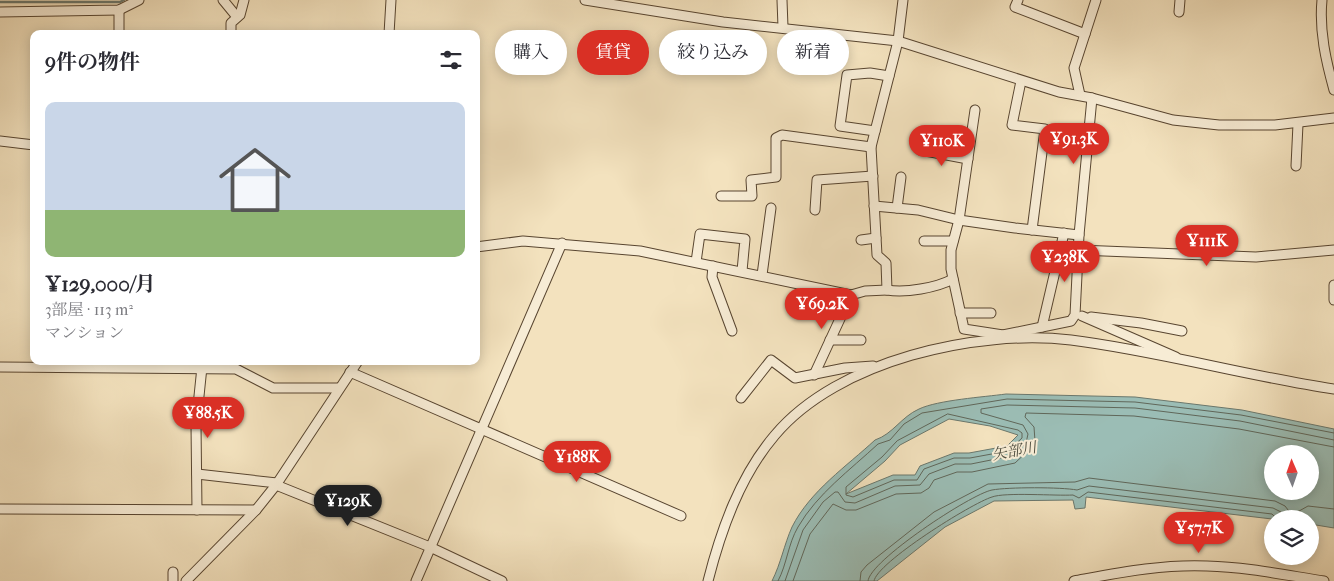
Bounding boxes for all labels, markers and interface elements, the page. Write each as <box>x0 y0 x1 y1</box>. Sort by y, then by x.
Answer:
chip: 購入 <box>495 30 567 75</box>
chip: 賃貸 <box>577 30 649 75</box>
chip: 絞り込み <box>659 30 767 75</box>
chip: 新着 <box>777 30 849 75</box>
icon: filters <box>437 46 465 74</box>
text: 9件の物件 <box>45 50 140 74</box>
pin: ¥91.3K <box>1033 122 1115 165</box>
pin: ¥110K <box>907 124 977 167</box>
text: ¥91.3K <box>1050 129 1098 148</box>
text: ¥110K <box>920 131 964 150</box>
icon: home <box>210 135 300 225</box>
pin: ¥111K <box>1172 224 1242 267</box>
text: ¥111K <box>1186 231 1228 250</box>
pin: ¥238K <box>1030 240 1100 283</box>
text: ¥238K <box>1042 247 1088 266</box>
text: ¥129,000/月 <box>45 272 156 296</box>
pin: ¥69.2K <box>781 288 863 330</box>
text: ¥69.2K <box>796 294 848 313</box>
text: 3部屋 · 113 m² <box>45 300 133 319</box>
text: マンション <box>45 323 124 342</box>
pin: ¥88.5K <box>167 396 249 439</box>
text: ¥88.5K <box>183 403 233 422</box>
water label: 矢部川 <box>990 438 1040 464</box>
pin: ¥188K <box>542 440 612 483</box>
north arrow <box>1264 445 1319 500</box>
map controls <box>1264 445 1319 565</box>
text: ¥188K <box>554 447 600 466</box>
pin: ¥129K <box>313 484 383 527</box>
text: ¥129K <box>325 491 371 510</box>
button: layers <box>1264 510 1319 565</box>
pin: ¥57.7K <box>1158 512 1240 554</box>
text: ¥57.7K <box>1175 518 1223 537</box>

